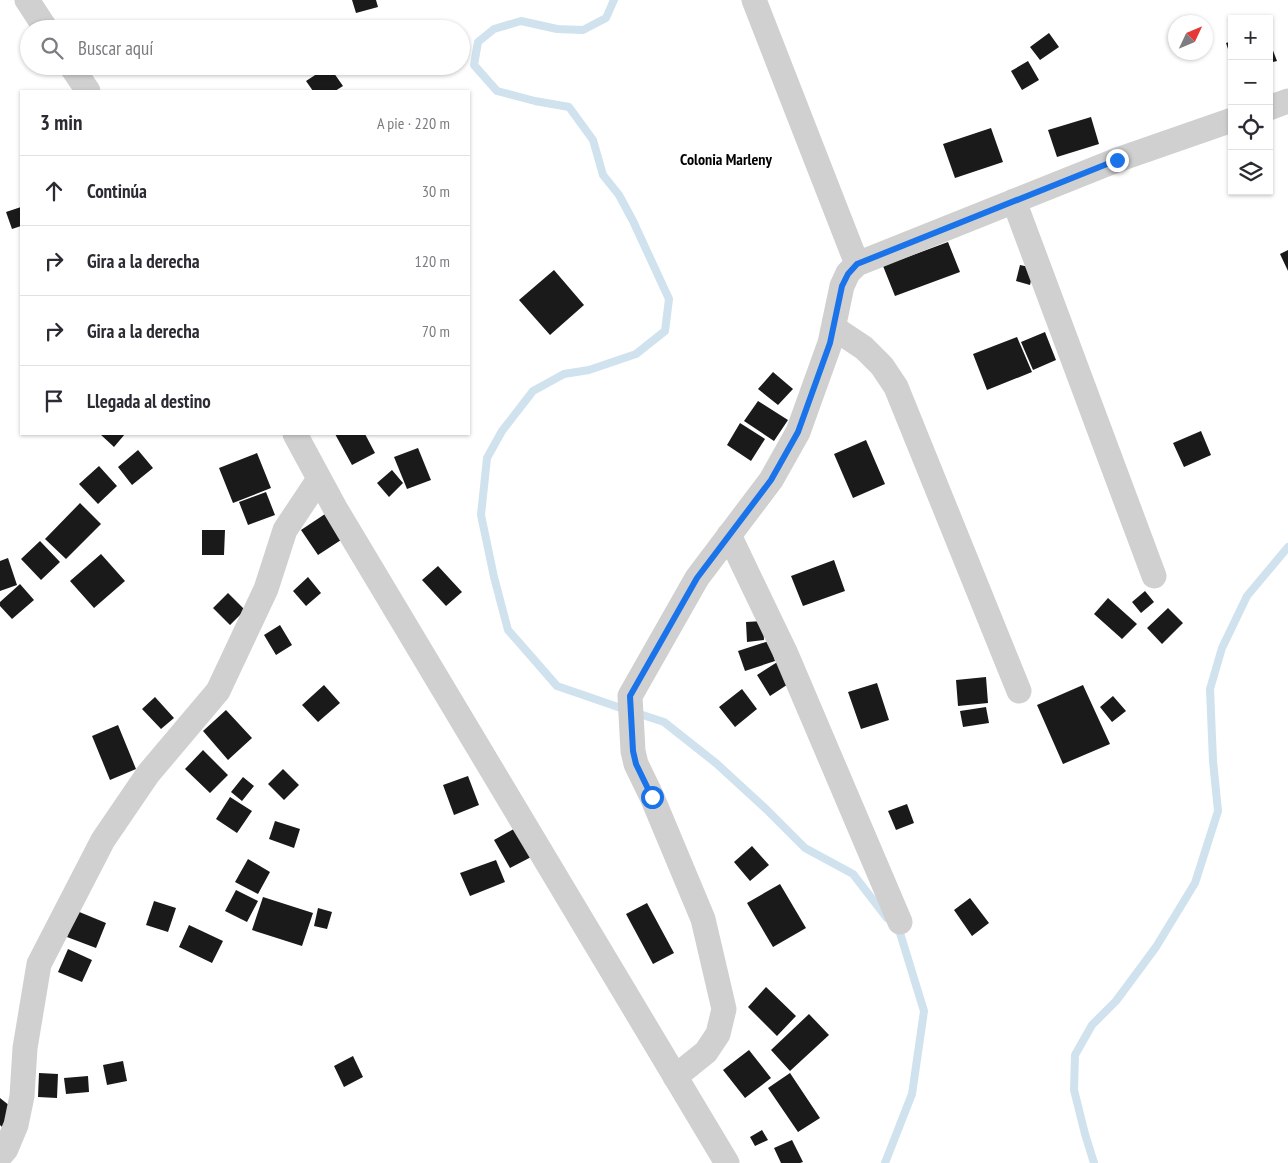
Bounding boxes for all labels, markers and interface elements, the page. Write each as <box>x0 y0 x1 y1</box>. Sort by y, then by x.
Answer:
north arrow <box>1168 15 1213 60</box>
map controls <box>1228 15 1273 195</box>
button: + <box>1228 15 1273 60</box>
search box <box>20 20 470 75</box>
icon: search <box>38 34 66 62</box>
text: Buscar aquí <box>78 36 153 60</box>
button: − <box>1228 60 1273 105</box>
button: locate <box>1228 105 1273 150</box>
text: 3 min <box>40 109 82 136</box>
text: A pie · 220 m <box>377 113 450 133</box>
district label: Colonia Marleny <box>680 149 773 169</box>
route end <box>1106 149 1129 172</box>
button: layers <box>1228 150 1273 195</box>
icon: ahead <box>40 177 68 205</box>
text: Continúa <box>87 179 147 203</box>
text: 30 m <box>422 181 450 201</box>
icon: right <box>40 247 68 275</box>
text: Gira a la derecha <box>87 249 200 273</box>
text: 120 m <box>415 251 450 271</box>
icon: right <box>40 317 68 345</box>
text: Gira a la derecha <box>87 319 200 343</box>
text: 70 m <box>422 321 450 341</box>
icon: arrive <box>40 387 68 415</box>
text: Llegada al destino <box>87 389 211 413</box>
route start <box>641 786 664 809</box>

